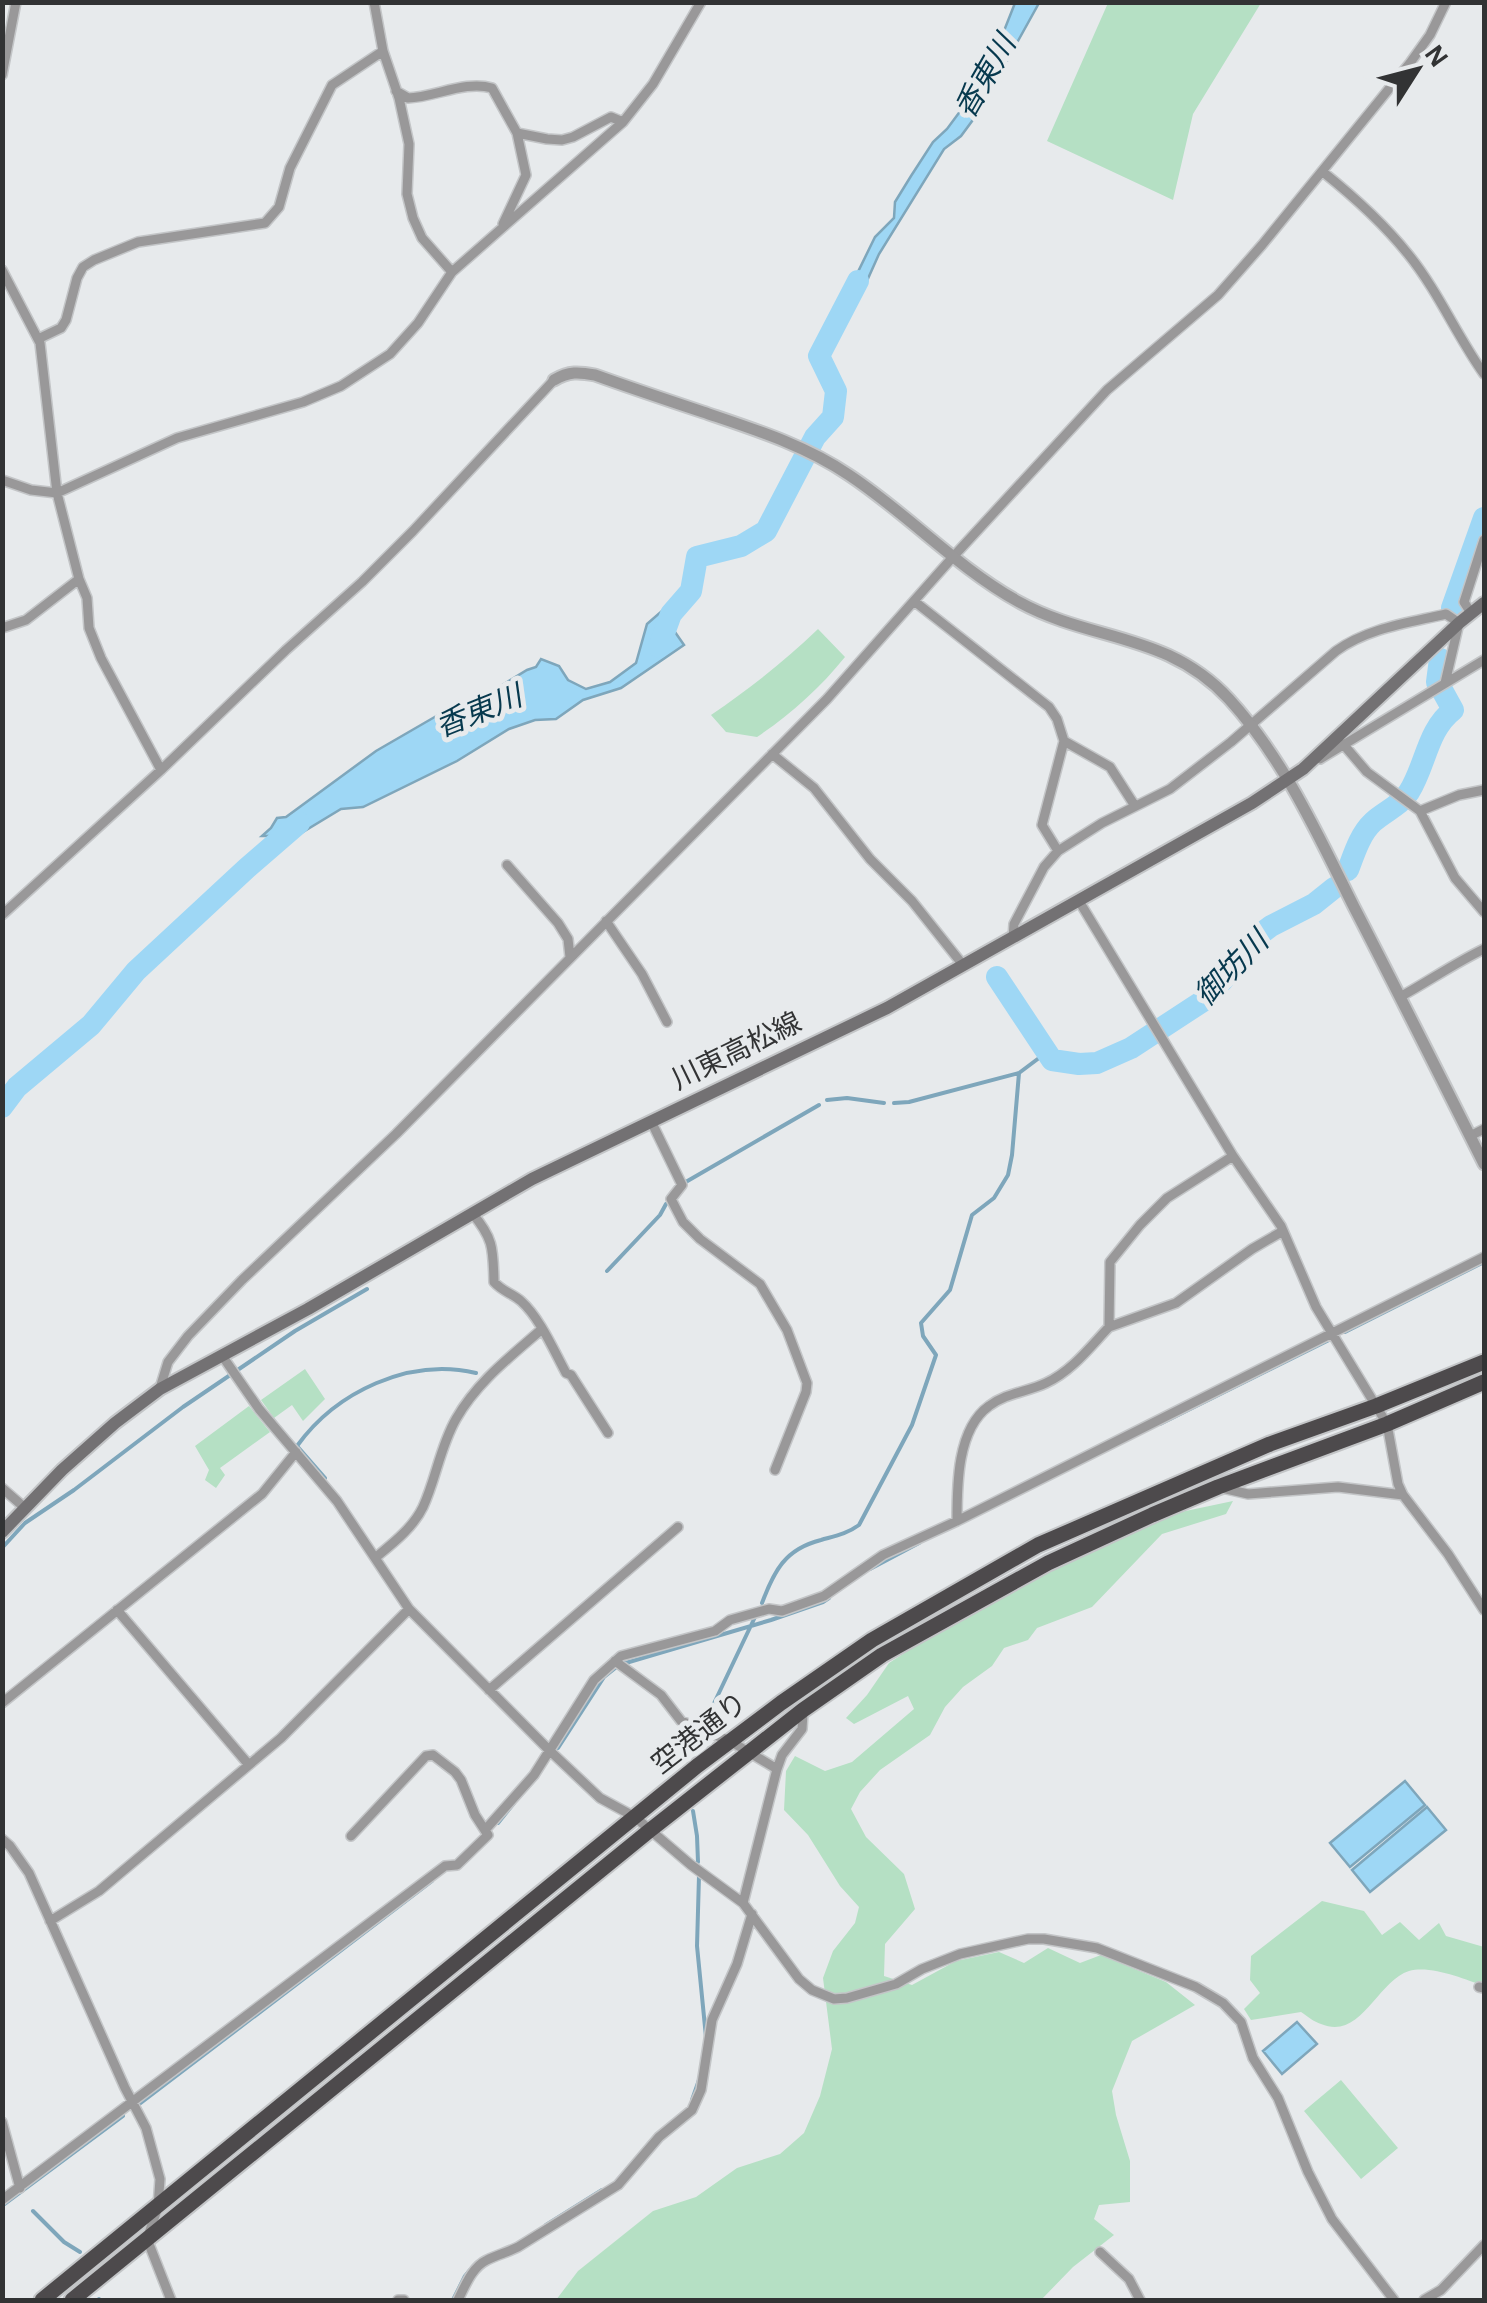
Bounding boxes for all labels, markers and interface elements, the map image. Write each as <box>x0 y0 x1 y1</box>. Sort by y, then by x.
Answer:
north arrow <box>1367 20 1467 120</box>
water label: 香東川 <box>949 27 1023 123</box>
text: N <box>1419 40 1453 73</box>
water label: 香東川 <box>431 678 529 743</box>
water label: 御坊川 <box>1189 923 1276 1012</box>
street label: 川東高松線 <box>667 1007 806 1095</box>
street label: 空港通り <box>646 1687 753 1780</box>

